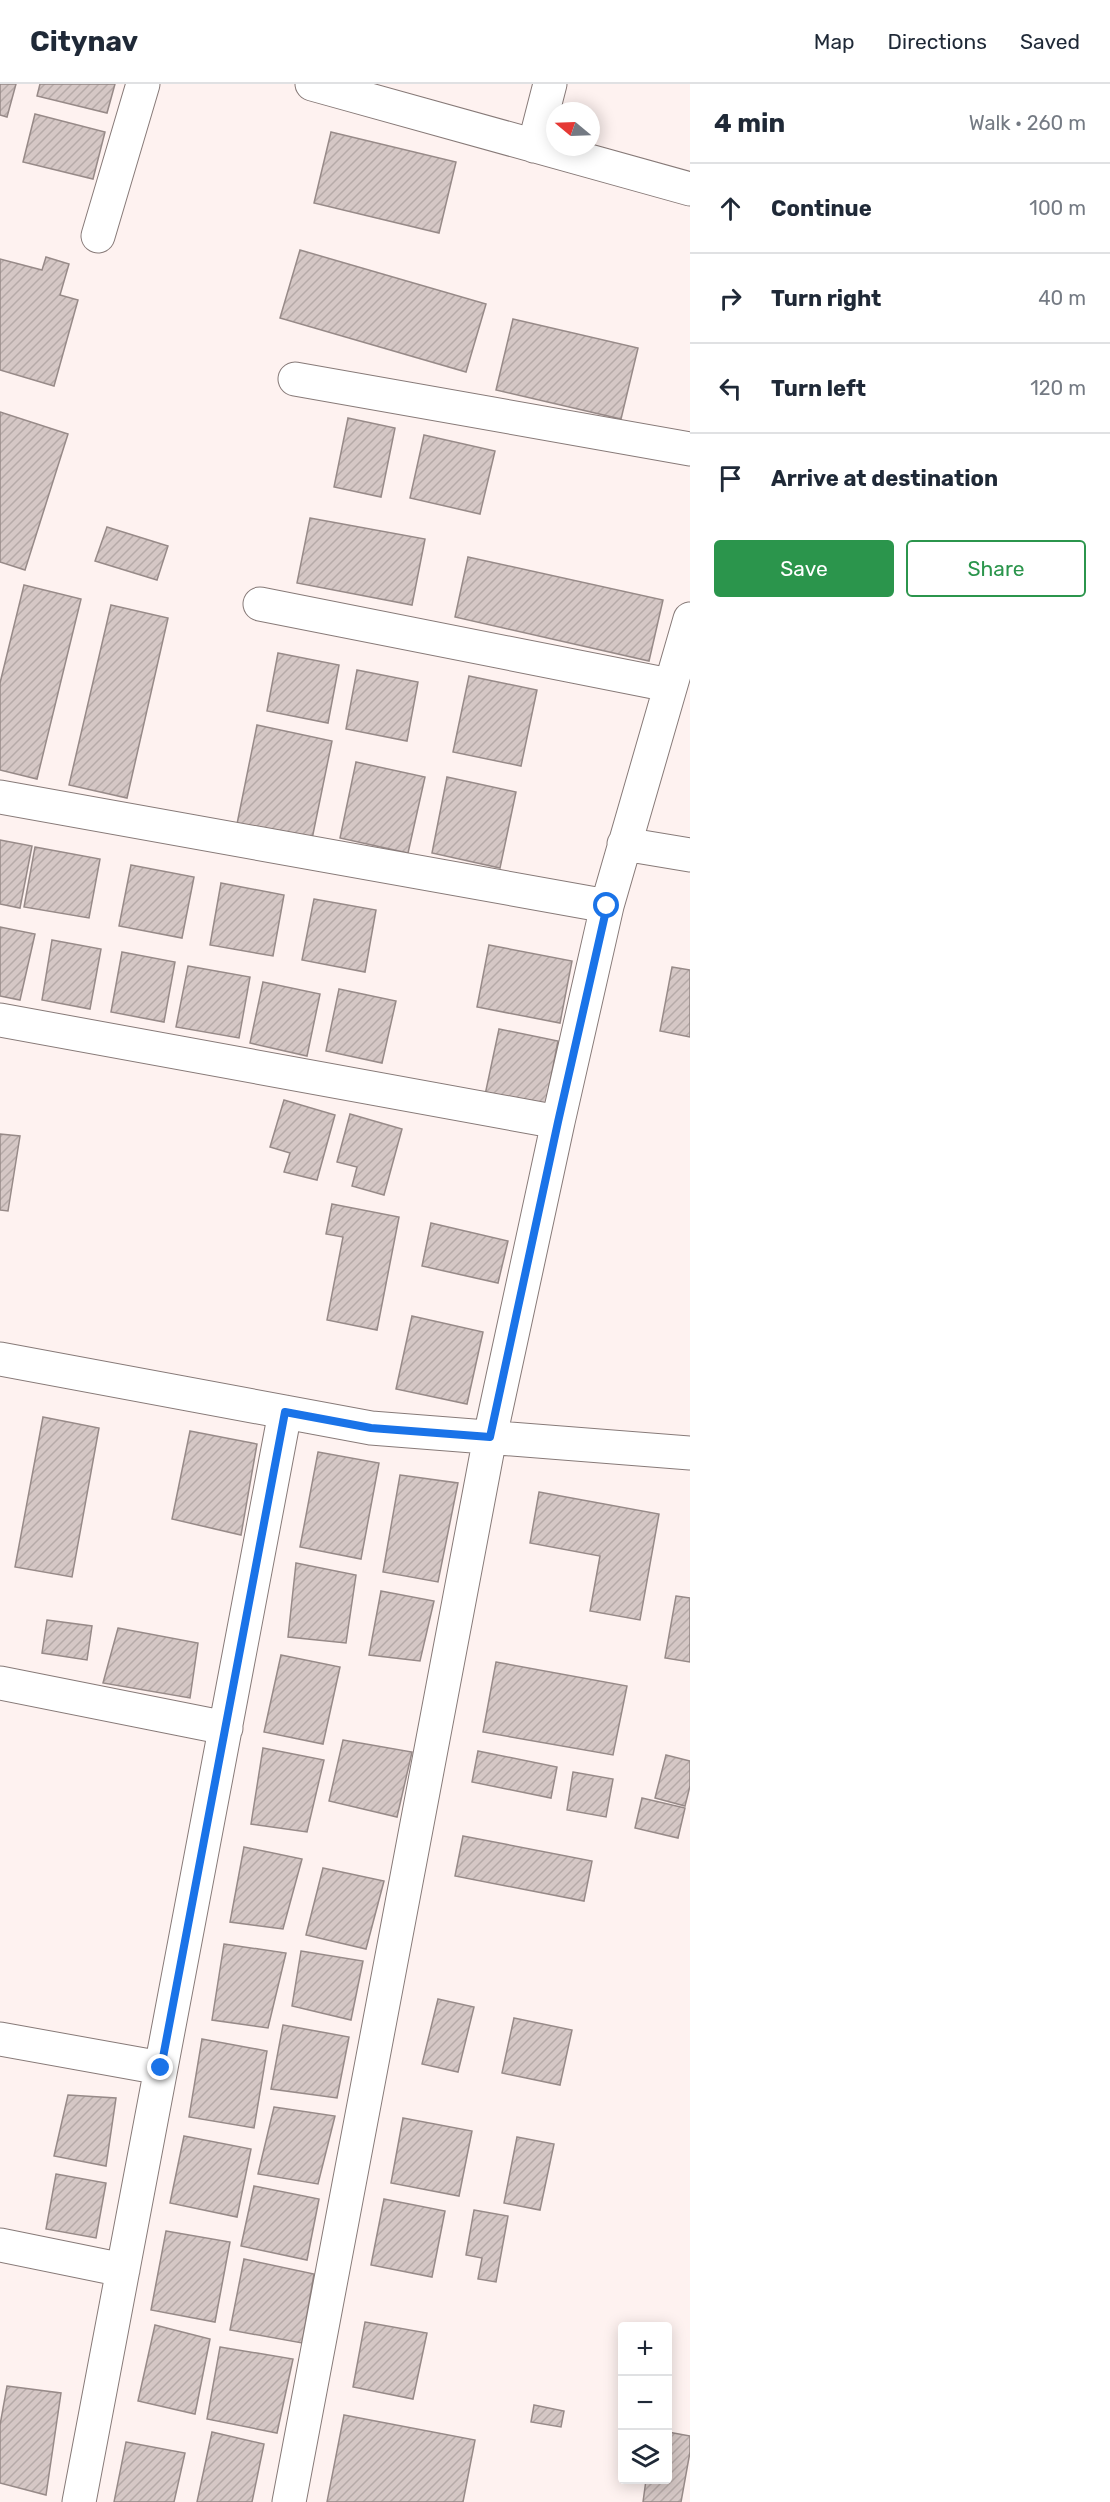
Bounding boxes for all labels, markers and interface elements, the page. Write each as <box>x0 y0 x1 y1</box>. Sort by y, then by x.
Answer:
text: Citynav <box>30 25 138 58</box>
text: Map <box>814 29 855 54</box>
text: Directions <box>888 29 987 54</box>
text: Saved <box>1020 29 1080 54</box>
north arrow <box>546 102 600 156</box>
text: 4 min <box>714 108 785 139</box>
text: Walk · 260 m <box>969 111 1086 135</box>
icon: ahead <box>714 192 747 225</box>
text: Continue <box>771 195 872 222</box>
text: 100 m <box>1029 196 1086 220</box>
icon: right <box>714 282 747 315</box>
text: Turn right <box>771 285 881 312</box>
text: 40 m <box>1038 286 1086 310</box>
icon: left <box>714 372 747 405</box>
text: Turn left <box>771 375 866 402</box>
text: 120 m <box>1030 376 1086 400</box>
icon: arrive <box>714 462 747 495</box>
text: Arrive at destination <box>771 465 998 492</box>
button: Save <box>714 540 894 597</box>
button: Share <box>906 540 1086 597</box>
route start <box>593 892 619 918</box>
route end <box>147 2054 173 2080</box>
map controls <box>618 2322 672 2484</box>
button: + <box>618 2322 672 2376</box>
button: − <box>618 2376 672 2430</box>
button: layers <box>618 2430 672 2484</box>

